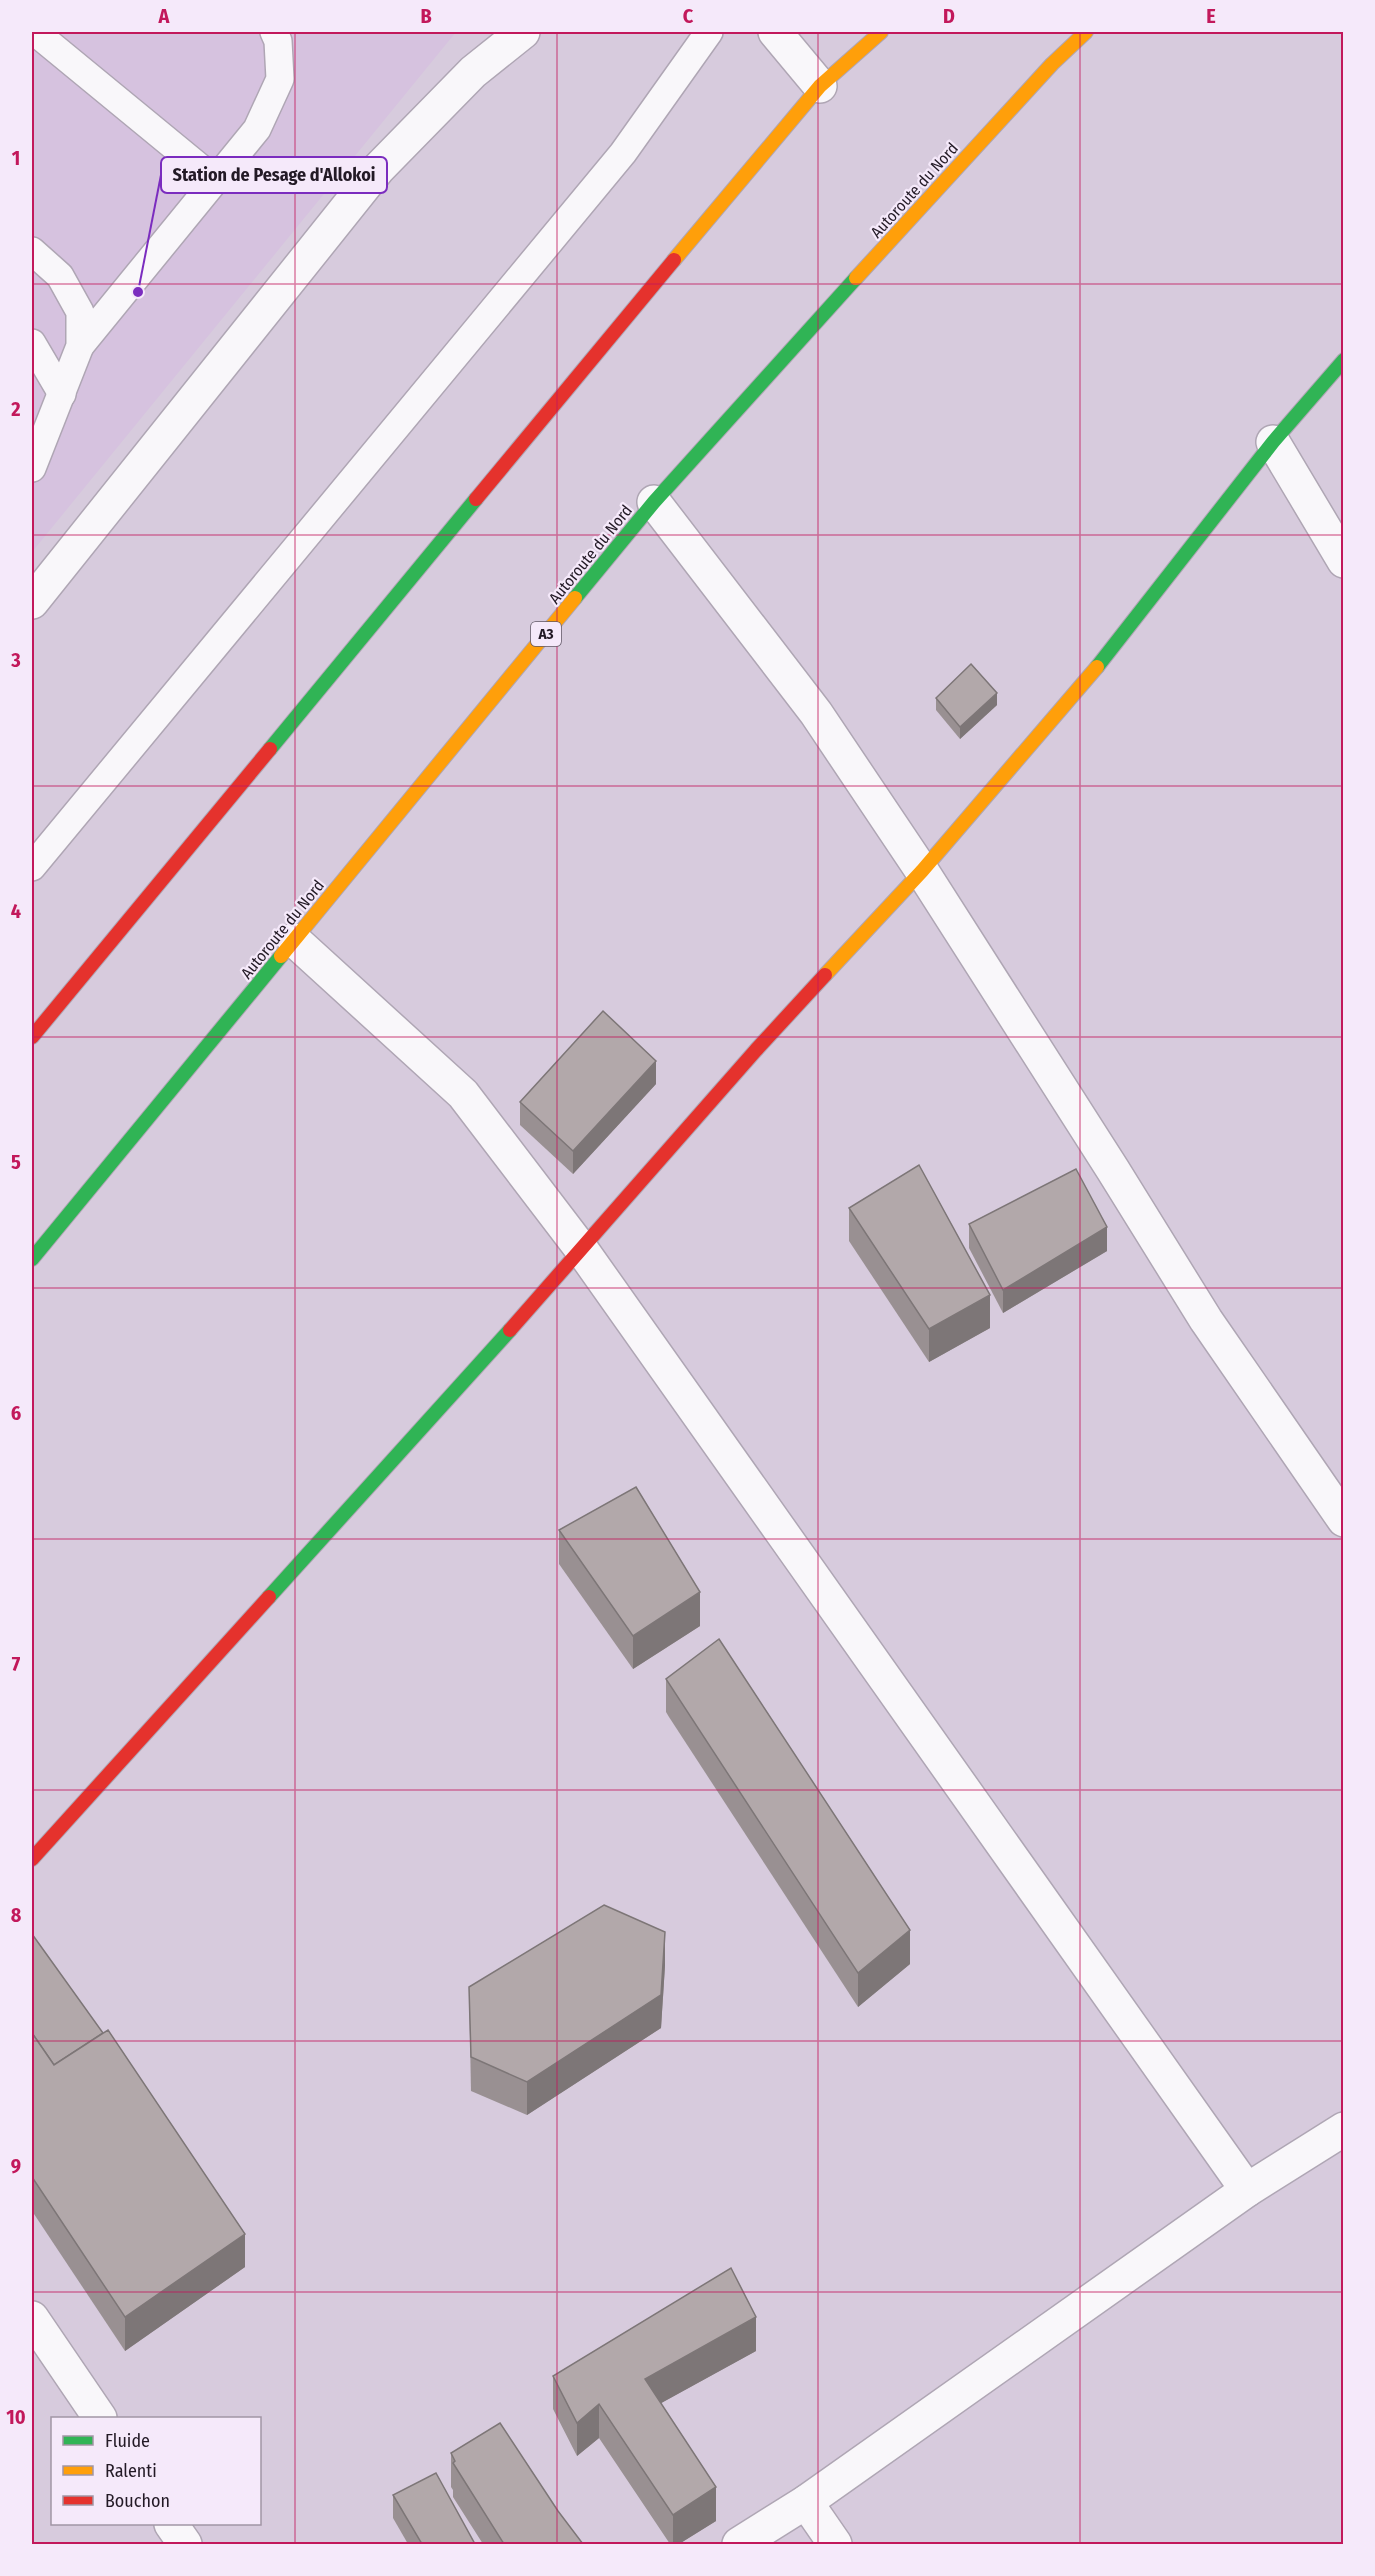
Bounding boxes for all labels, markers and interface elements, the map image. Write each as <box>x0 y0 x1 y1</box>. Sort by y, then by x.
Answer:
text: A <box>158 4 171 28</box>
text: B <box>420 4 432 28</box>
text: C <box>683 4 694 28</box>
text: D <box>943 4 955 28</box>
text: E <box>1206 4 1216 28</box>
street label: Autoroute du Nord <box>867 139 962 242</box>
text: 1 <box>12 146 20 170</box>
callout: Station de Pesage d'Allokoi <box>161 157 387 193</box>
text: Station de Pesage d'Allokoi <box>173 164 375 186</box>
text: 2 <box>10 397 21 421</box>
street label: Autoroute du Nord <box>545 501 636 607</box>
road number: A3 <box>531 622 561 646</box>
text: 3 <box>10 648 21 672</box>
street label: Autoroute du Nord <box>237 876 328 982</box>
text: 4 <box>11 899 21 923</box>
text: 5 <box>11 1150 21 1174</box>
text: 6 <box>11 1401 21 1425</box>
text: 7 <box>12 1652 21 1676</box>
text: 8 <box>11 1903 22 1927</box>
text: 9 <box>11 2154 21 2178</box>
text: 10 <box>6 2405 26 2429</box>
legend <box>51 2417 261 2525</box>
text: Fluide <box>105 2430 150 2452</box>
text: Ralenti <box>105 2460 157 2482</box>
text: Bouchon <box>105 2490 170 2512</box>

